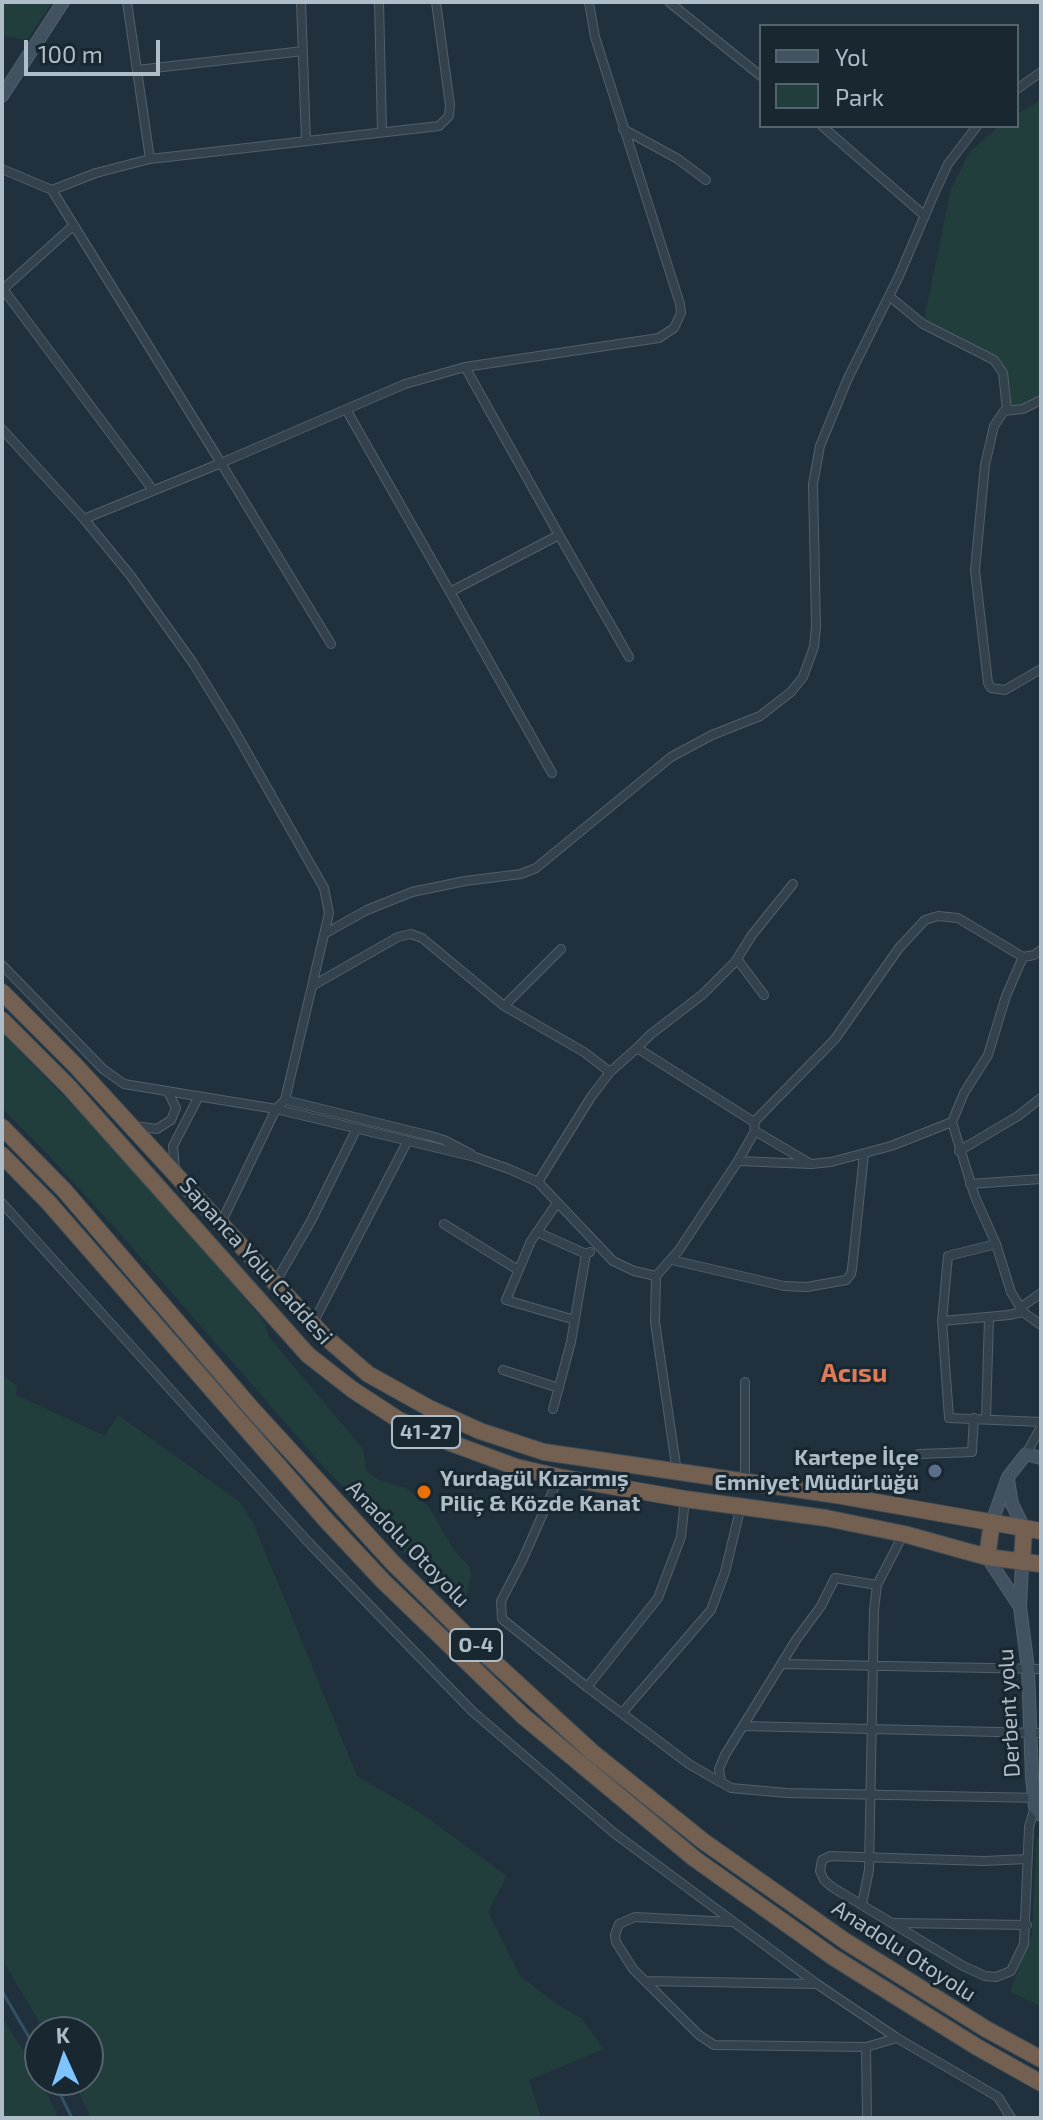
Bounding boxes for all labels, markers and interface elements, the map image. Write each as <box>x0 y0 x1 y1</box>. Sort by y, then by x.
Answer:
scale bar <box>28 24 164 74</box>
legend <box>759 24 1019 128</box>
text: 100 m <box>38 39 103 68</box>
text: Yol <box>835 42 868 71</box>
text: Park <box>835 82 884 111</box>
street label: Sapanca Yolu Caddesi <box>174 1172 338 1350</box>
district label: Acısu <box>821 1357 887 1389</box>
road number: 41-27 <box>392 1416 460 1448</box>
place label: Kartepe İlçe Emniyet Müdürlüğü <box>714 1445 919 1496</box>
marker: Kartepe İlçe Emniyet Müdürlüğü <box>926 1462 944 1480</box>
place label: Yurdagül Kızarmış Piliç & Közde Kanat <box>440 1466 640 1518</box>
street label: Anadolu Otoyolu <box>341 1475 475 1613</box>
marker: Yurdagül Kızarmış Piliç & Közde Kanat <box>415 1483 433 1501</box>
road number: O-4 <box>450 1629 502 1661</box>
street label: Derbent yolu <box>992 1648 1026 1778</box>
street label: Anadolu Otoyolu <box>827 1895 981 2007</box>
north arrow <box>24 2016 104 2096</box>
text: K <box>55 2021 70 2047</box>

